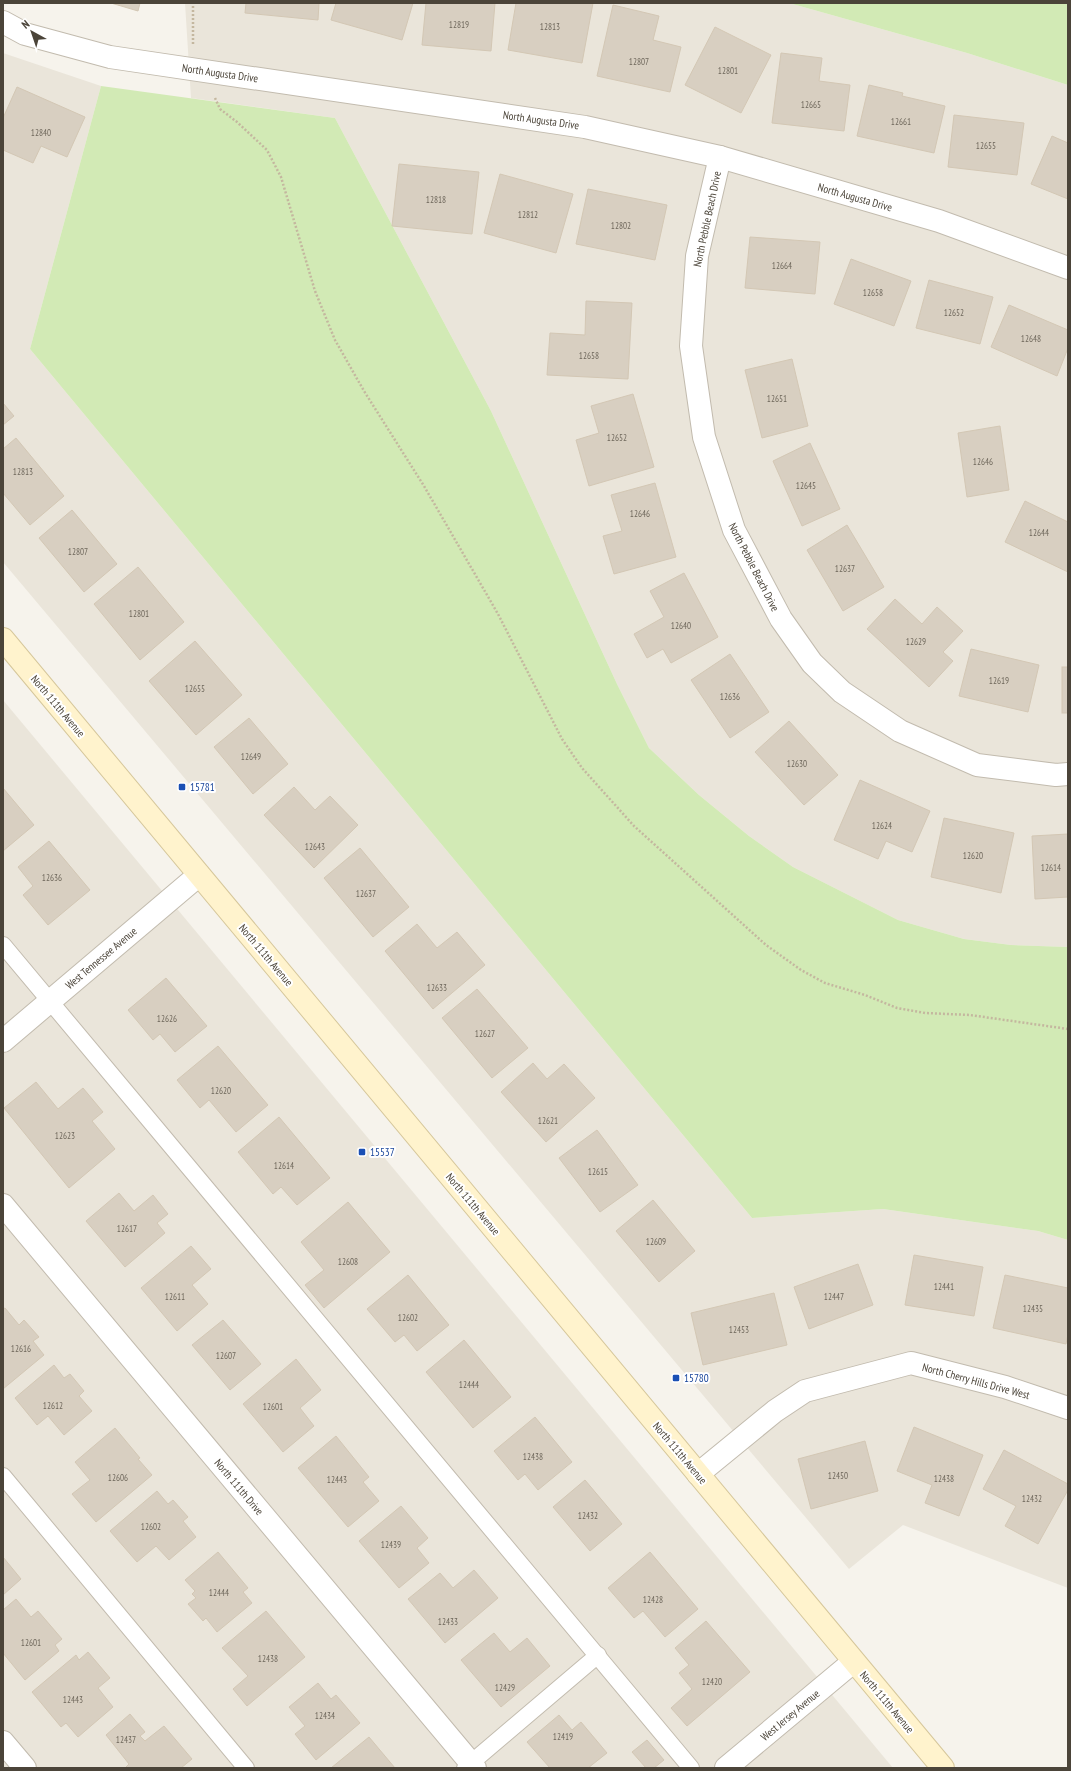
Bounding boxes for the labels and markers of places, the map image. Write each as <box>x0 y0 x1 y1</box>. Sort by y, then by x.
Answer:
place label: 15781 <box>190 780 215 794</box>
marker: 15781 <box>177 782 187 792</box>
place label: 15537 <box>370 1145 395 1159</box>
marker: 15537 <box>357 1147 367 1157</box>
place label: 15780 <box>684 1371 709 1385</box>
marker: 15780 <box>671 1373 681 1383</box>

